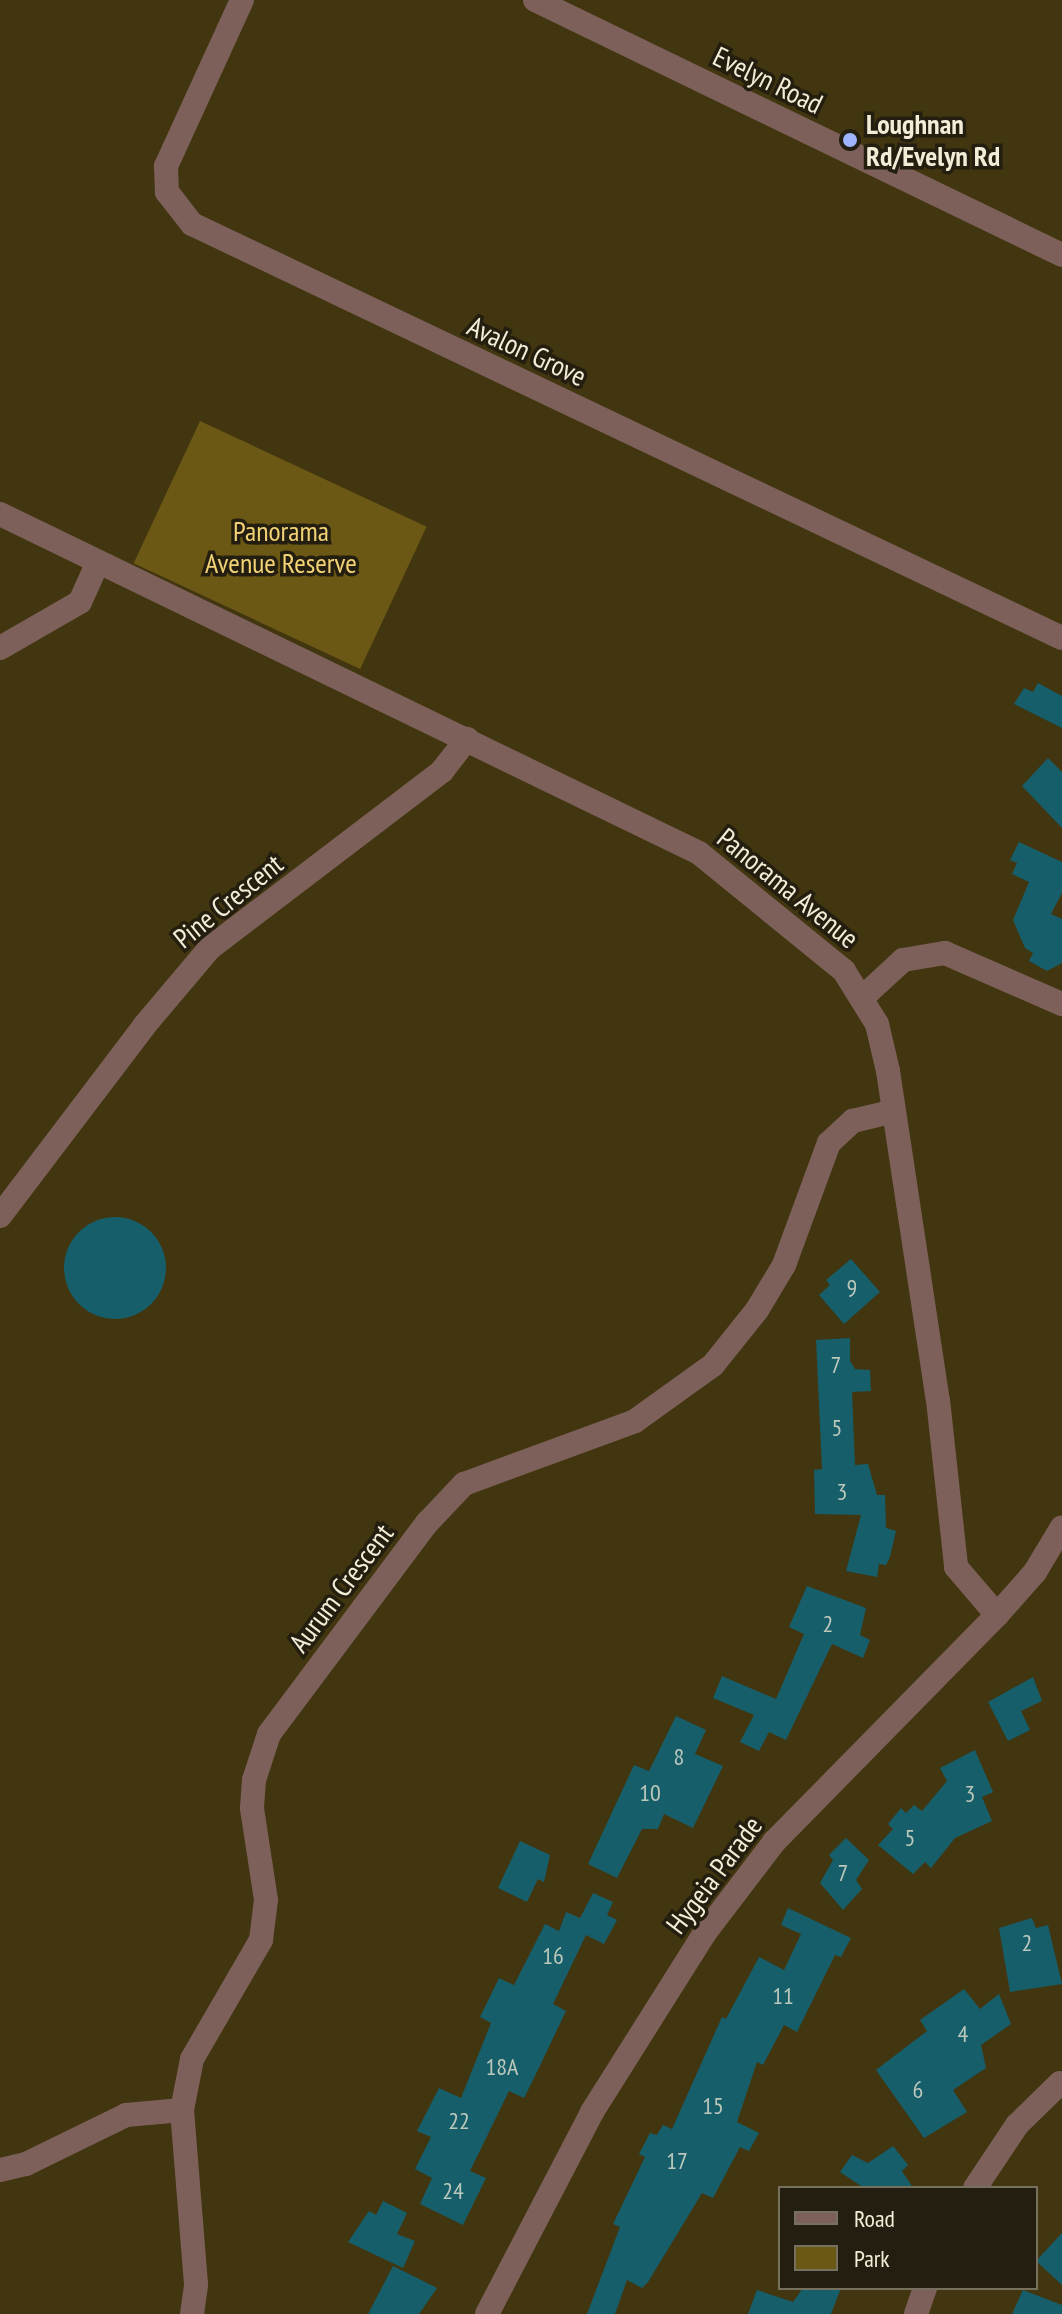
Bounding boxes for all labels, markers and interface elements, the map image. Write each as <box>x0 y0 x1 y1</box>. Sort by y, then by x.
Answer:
street label: Evelyn Road <box>708 39 828 121</box>
place label: Loughnan Rd/Evelyn Rd <box>866 107 1000 173</box>
marker: Loughnan Rd/Evelyn Rd <box>841 131 859 149</box>
street label: Avalon Grove <box>462 309 592 393</box>
park label: Panorama Avenue Reserve <box>205 514 357 580</box>
street label: Panorama Avenue <box>710 821 866 955</box>
street label: Pine Crescent <box>167 847 289 955</box>
house number: 9 <box>847 1274 857 1302</box>
house number: 7 <box>831 1351 841 1379</box>
house number: 5 <box>832 1414 842 1442</box>
house number: 3 <box>837 1478 847 1506</box>
street label: Aurum Crescent <box>282 1517 400 1659</box>
house number: 2 <box>823 1610 833 1638</box>
house number: 8 <box>674 1743 684 1771</box>
house number: 10 <box>639 1779 661 1807</box>
house number: 3 <box>965 1780 975 1808</box>
street label: Hygeia Parade <box>659 1810 769 1940</box>
house number: 5 <box>905 1824 915 1852</box>
house number: 7 <box>838 1859 848 1887</box>
house number: 2 <box>1022 1929 1032 1957</box>
house number: 16 <box>542 1942 564 1970</box>
house number: 11 <box>772 1982 794 2010</box>
house number: 4 <box>958 2020 968 2048</box>
house number: 18A <box>486 2053 518 2081</box>
house number: 6 <box>913 2076 923 2104</box>
house number: 15 <box>702 2092 724 2120</box>
house number: 22 <box>448 2107 470 2135</box>
house number: 17 <box>666 2147 688 2175</box>
house number: 24 <box>442 2177 464 2205</box>
legend <box>778 2186 1038 2290</box>
text: Road <box>854 2203 895 2234</box>
text: Park <box>854 2243 890 2274</box>

